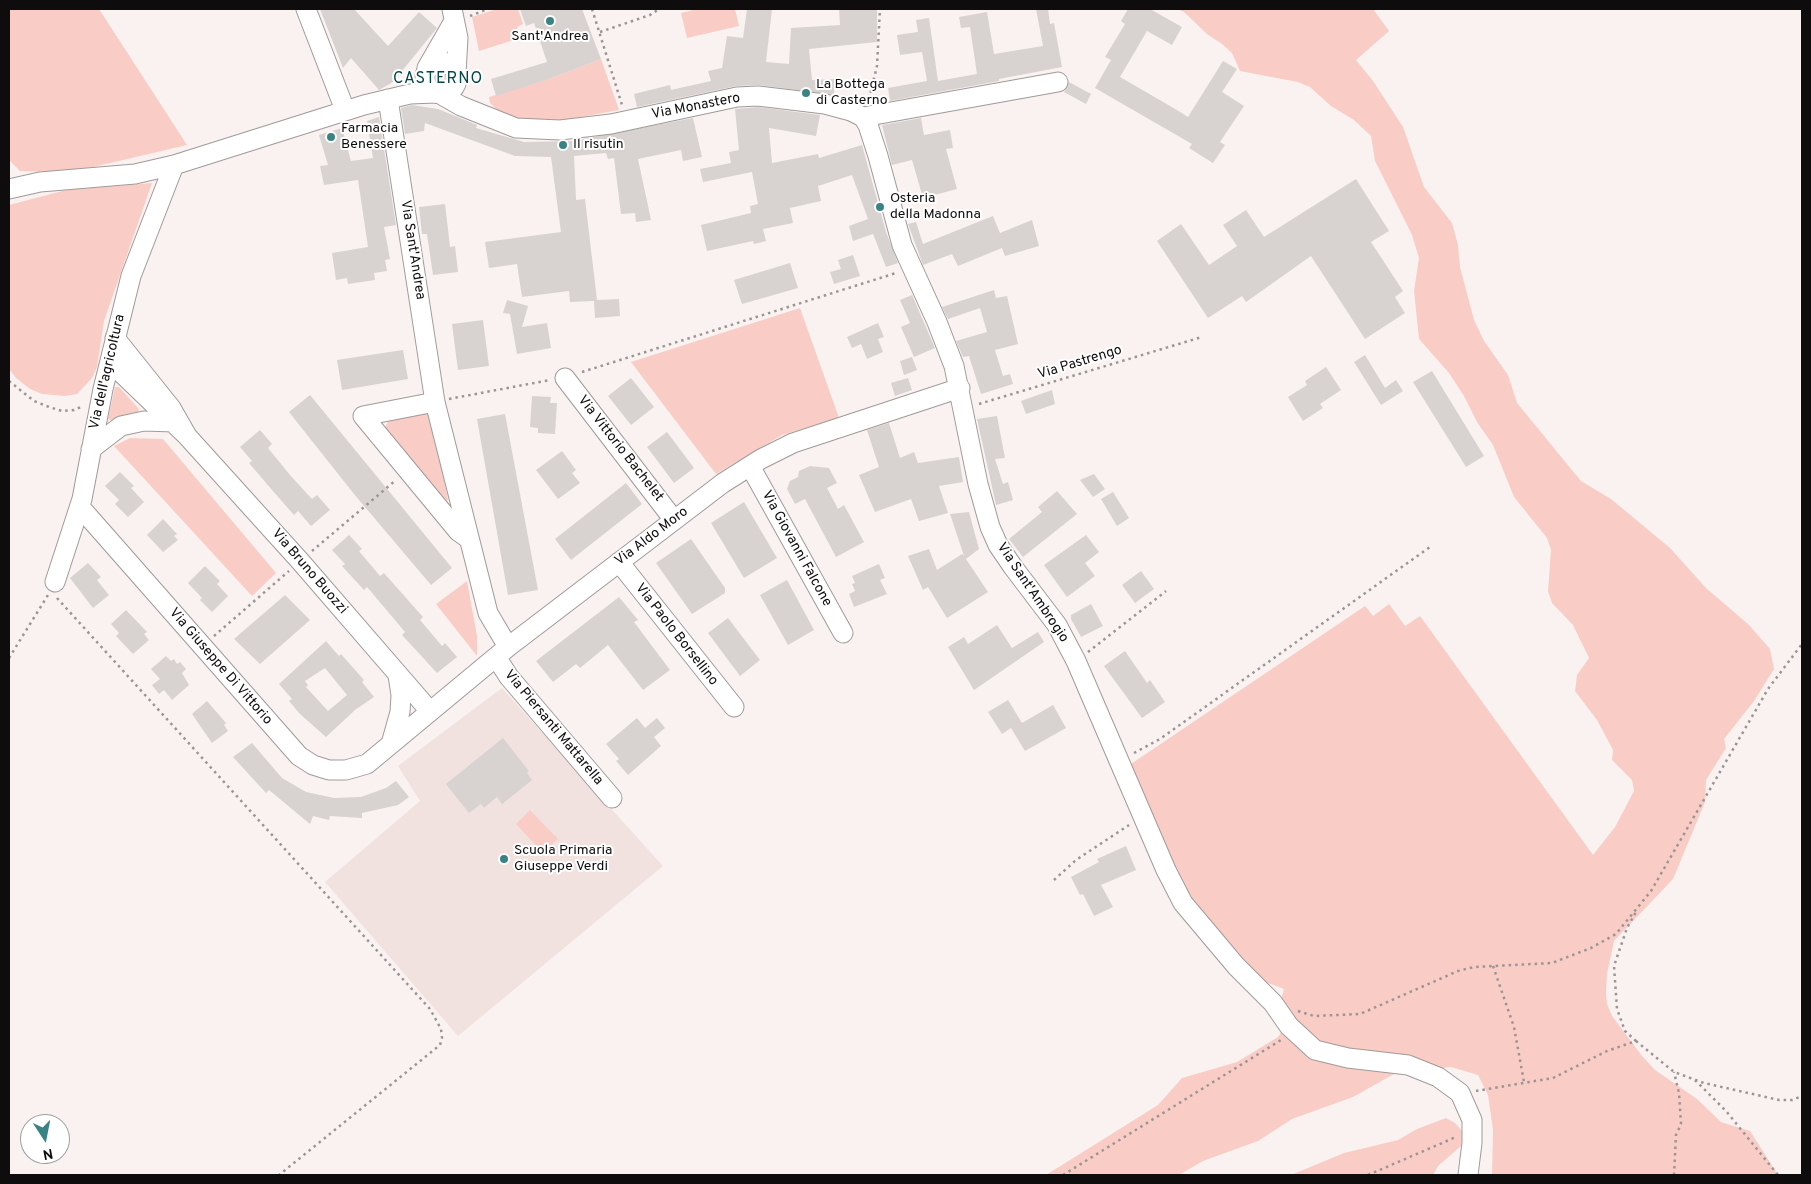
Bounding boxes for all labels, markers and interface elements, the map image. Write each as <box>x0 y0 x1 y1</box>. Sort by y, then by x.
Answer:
marker: Sant'Andrea <box>544 15 556 27</box>
place label: Sant'Andrea <box>511 29 589 45</box>
district label: CASTERNO <box>392 70 484 90</box>
place label: La Bottega di Casterno <box>816 77 888 110</box>
marker: La Bottega di Casterno <box>800 87 812 99</box>
street label: Via Monastero <box>650 90 742 124</box>
place label: Farmacia Benessere <box>341 121 407 154</box>
marker: Farmacia Benessere <box>325 131 337 143</box>
place label: Il risutin <box>573 137 624 153</box>
marker: Il risutin <box>557 139 569 151</box>
place label: Osteria della Madonna <box>890 191 981 223</box>
street label: Via Sant'Andrea <box>396 199 428 301</box>
marker: Osteria della Madonna <box>874 201 886 213</box>
street label: Via dell'agricoltura <box>87 313 129 431</box>
street label: Via Pastrengo <box>1036 342 1124 384</box>
street label: Via Vittorio Bachelet <box>573 393 667 505</box>
street label: Via Giovanni Falcone <box>757 488 835 610</box>
street label: Via Aldo Moro <box>612 504 692 570</box>
street label: Via Bruno Buozzi <box>267 526 351 618</box>
street label: Via Sant'Ambrogio <box>992 540 1072 646</box>
street label: Via Paolo Borsellino <box>631 581 721 689</box>
street label: Via Giuseppe Di Vittorio <box>165 605 275 729</box>
street label: Via Piersanti Mattarella <box>500 667 606 789</box>
place label: Scuola Primaria Giuseppe Verdi <box>514 843 612 876</box>
marker: Scuola Primaria Giuseppe Verdi <box>498 853 510 865</box>
north arrow <box>20 1114 70 1164</box>
text: N <box>41 1144 54 1163</box>

